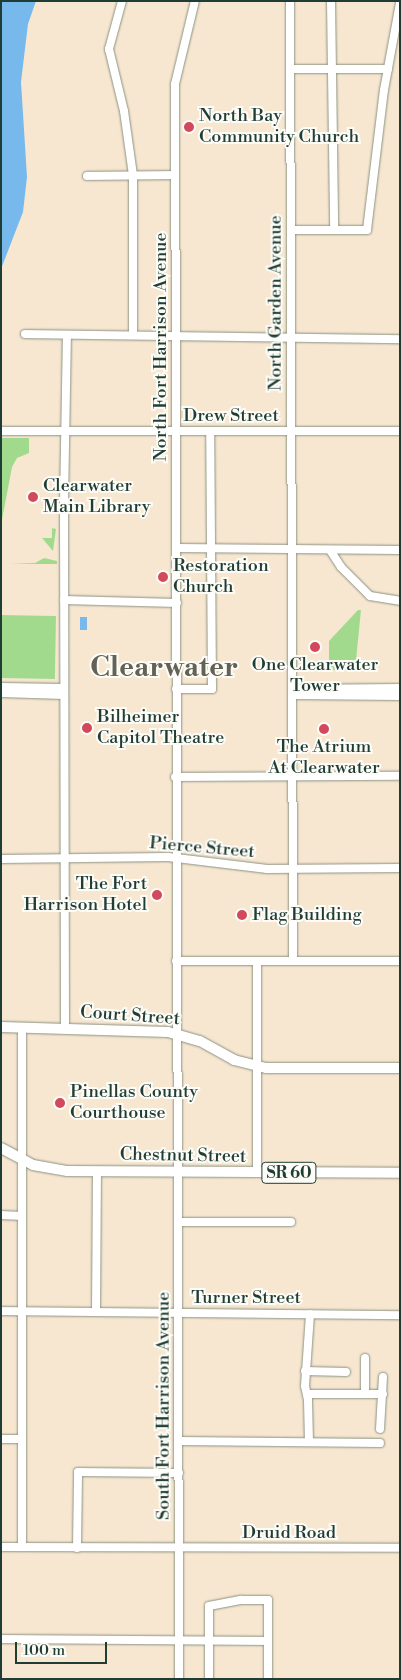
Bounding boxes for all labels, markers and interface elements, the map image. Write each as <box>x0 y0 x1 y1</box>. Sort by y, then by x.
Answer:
place label: North Bay Community Church <box>199 106 359 148</box>
marker: North Bay Community Church <box>183 121 195 133</box>
street label: North Garden Avenue <box>265 215 287 391</box>
street label: North Fort Harrison Avenue <box>150 232 172 462</box>
street label: Drew Street <box>183 405 279 427</box>
place label: Clearwater Main Library <box>43 476 150 518</box>
marker: Clearwater Main Library <box>27 491 39 503</box>
place label: Restoration Church <box>173 556 269 598</box>
marker: Restoration Church <box>157 571 169 583</box>
marker: One Clearwater Tower <box>309 641 321 653</box>
district label: Clearwater <box>90 651 238 685</box>
place label: One Clearwater Tower <box>252 655 378 698</box>
place label: Bilheimer Capitol Theatre <box>97 707 224 750</box>
marker: Bilheimer Capitol Theatre <box>81 722 93 734</box>
marker: The Atrium At Clearwater <box>318 723 330 735</box>
place label: The Atrium At Clearwater <box>268 737 380 780</box>
street label: Pierce Street <box>148 833 256 863</box>
place label: The Fort Harrison Hotel <box>24 874 147 916</box>
marker: The Fort Harrison Hotel <box>151 889 163 901</box>
place label: Flag Building <box>252 904 362 926</box>
marker: Flag Building <box>236 909 248 921</box>
street label: Court Street <box>79 1002 181 1030</box>
place label: Pinellas County Courthouse <box>70 1082 198 1124</box>
marker: Pinellas County Courthouse <box>54 1097 66 1109</box>
street label: Chestnut Street <box>120 1144 246 1168</box>
road number: SR 60 <box>260 1160 318 1186</box>
street label: Turner Street <box>191 1287 301 1309</box>
street label: South Fort Harrison Avenue <box>153 1292 175 1520</box>
street label: Druid Road <box>242 1522 336 1544</box>
scale bar <box>18 1632 110 1664</box>
text: 100 m <box>23 1641 65 1660</box>

